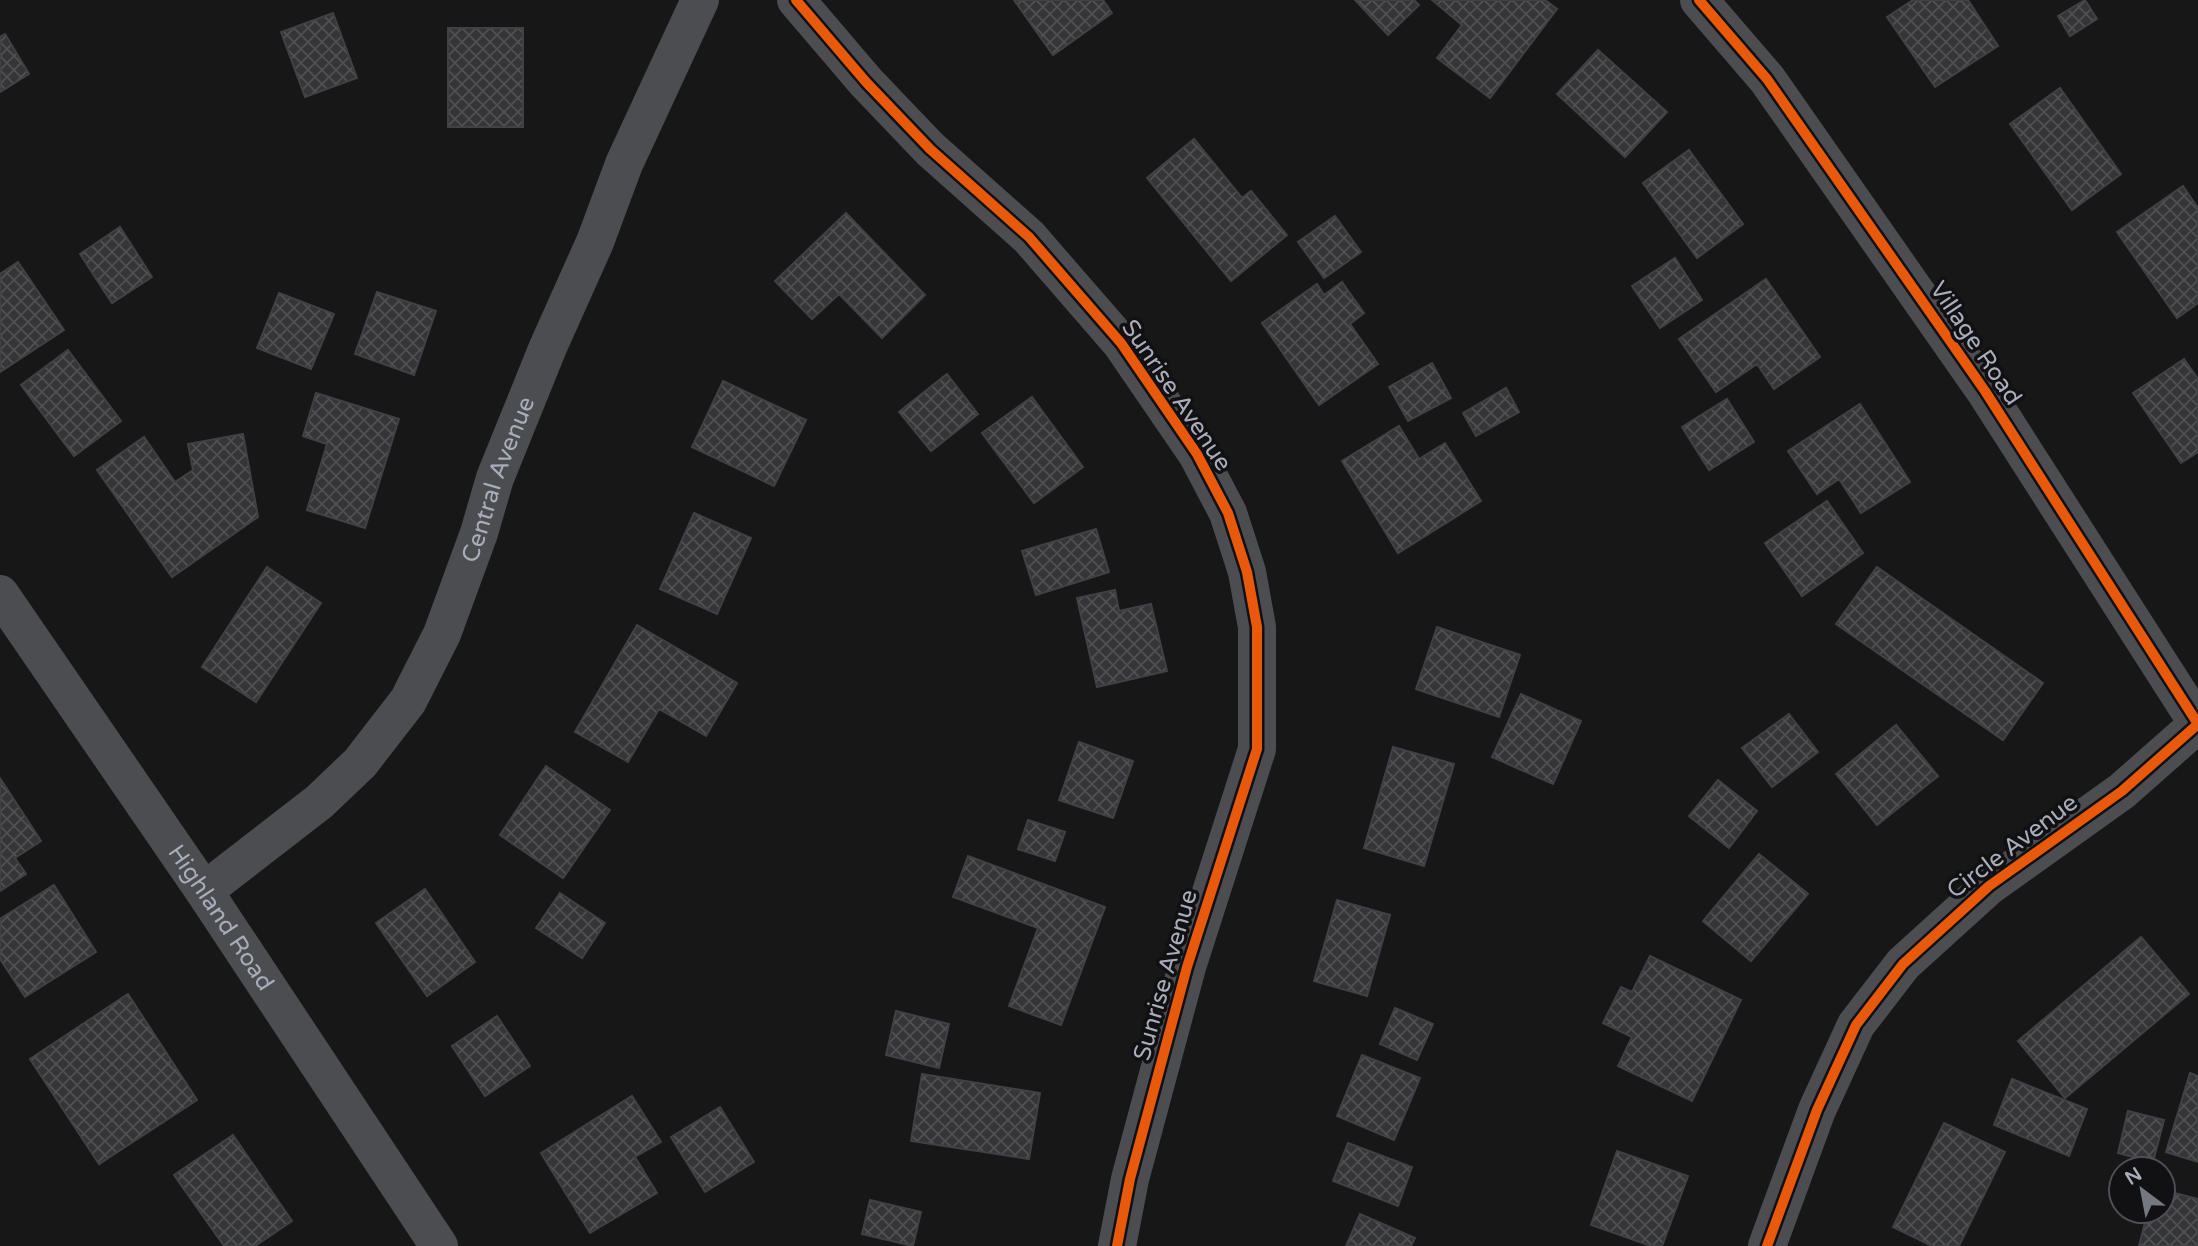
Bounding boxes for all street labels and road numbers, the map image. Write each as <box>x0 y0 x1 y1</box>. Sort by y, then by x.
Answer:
street label: Village Road <box>1924 276 2028 411</box>
street label: Sunrise Avenue <box>1115 314 1238 476</box>
street label: Central Avenue <box>455 392 541 567</box>
street label: Circle Avenue <box>1941 788 2083 905</box>
street label: Highland Road <box>162 839 280 996</box>
street label: Sunrise Avenue <box>1127 886 1204 1064</box>

